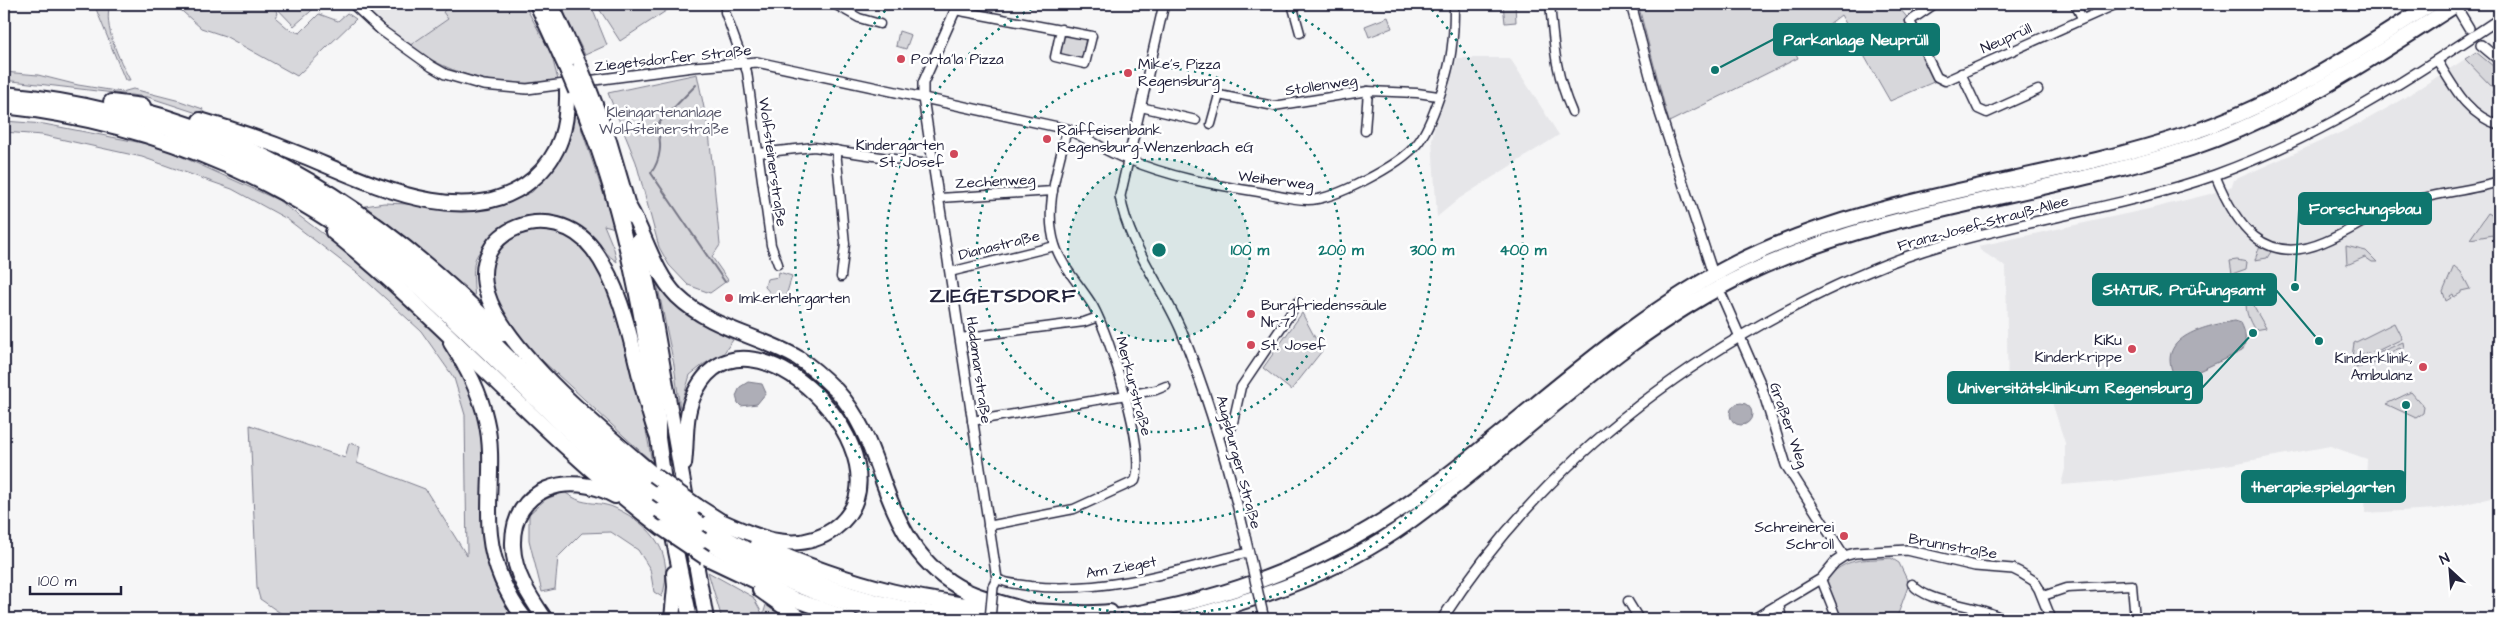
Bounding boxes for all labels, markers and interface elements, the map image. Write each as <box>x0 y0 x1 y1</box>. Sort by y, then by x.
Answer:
street label: Neuprüll <box>1977 18 2035 59</box>
callout: Parkanlage Neuprüll <box>1774 24 1939 55</box>
text: Parkanlage Neuprüll <box>1784 29 1929 53</box>
street label: Ziegetsdorfer Straße <box>594 40 753 78</box>
place label: Porta'la Pizza <box>911 49 1004 70</box>
marker: Porta'la Pizza <box>895 53 907 65</box>
place label: Mike's Pizza Regensburg <box>1138 54 1221 93</box>
marker: Mike's Pizza Regensburg <box>1122 67 1134 79</box>
street label: Stollenweg <box>1284 69 1359 103</box>
street label: Wolfsteinerstraße <box>753 96 792 228</box>
park label: Kleingartenanlage Wolfsteinerstraße <box>599 102 729 140</box>
place label: Raiffeisenbank Regensburg-Wenzenbach eG <box>1057 120 1254 159</box>
marker: Raiffeisenbank Regensburg-Wenzenbach eG <box>1041 133 1053 145</box>
place label: Kindergarten St. Josef <box>856 135 944 173</box>
marker: Kindergarten St. Josef <box>948 148 960 160</box>
street label: Weiherweg <box>1237 165 1315 197</box>
street label: Zechenweg <box>954 169 1036 195</box>
street label: Franz-Josef-Strauß-Allee <box>1895 190 2071 256</box>
callout: Forschungsbau <box>2299 193 2431 224</box>
text: Forschungsbau <box>2309 198 2421 222</box>
street label: Dianastraße <box>956 225 1042 266</box>
text: 100 m <box>1231 240 1270 261</box>
text: 200 m <box>1317 240 1364 261</box>
text: 300 m <box>1409 240 1454 261</box>
text: 400 m <box>1500 240 1547 261</box>
centre of rings <box>1150 241 1168 259</box>
callout: StATUR, Prüfungsamt <box>2093 274 2276 305</box>
text: StATUR, Prüfungsamt <box>2102 279 2266 303</box>
district label: ZIEGETSDORF <box>929 282 1077 310</box>
place label: Imkerlehrgarten <box>739 288 851 310</box>
marker: Imkerlehrgarten <box>723 292 735 304</box>
place label: Burgfriedenssäule Nr.7 <box>1261 295 1387 333</box>
marker: Burgfriedenssäule Nr.7 <box>1245 308 1257 320</box>
street label: Hadamarstraße <box>961 315 996 425</box>
place label: KiKu Kinderkrippe <box>2034 330 2122 368</box>
street label: Merkurstraße <box>1110 334 1157 438</box>
place label: St. Josef <box>1261 335 1326 356</box>
marker: St. Josef <box>1245 339 1257 351</box>
marker: KiKu Kinderkrippe <box>2126 343 2138 355</box>
place label: Kinderklinik, Ambulanz <box>2335 348 2414 386</box>
marker: Kinderklinik, Ambulanz <box>2417 361 2429 373</box>
callout: Universitätsklinikum Regensburg <box>1948 372 2202 403</box>
text: Universitätsklinikum Regensburg <box>1958 377 2193 401</box>
street label: Graßer Weg <box>1763 380 1813 471</box>
street label: Augsburger Straße <box>1210 393 1266 531</box>
callout: therapie.spiel.garten <box>2242 471 2405 502</box>
text: therapie.spiel.garten <box>2250 476 2395 500</box>
place label: Schreinerei Schroll <box>1755 517 1835 555</box>
street label: Brunnstraße <box>1907 528 1999 565</box>
marker: Schreinerei Schroll <box>1838 530 1850 542</box>
north arrow <box>2426 546 2476 596</box>
text: N <box>2436 548 2453 570</box>
street label: Am Zieget <box>1084 551 1158 585</box>
scale bar <box>30 563 121 595</box>
text: 100 m <box>38 571 77 592</box>

